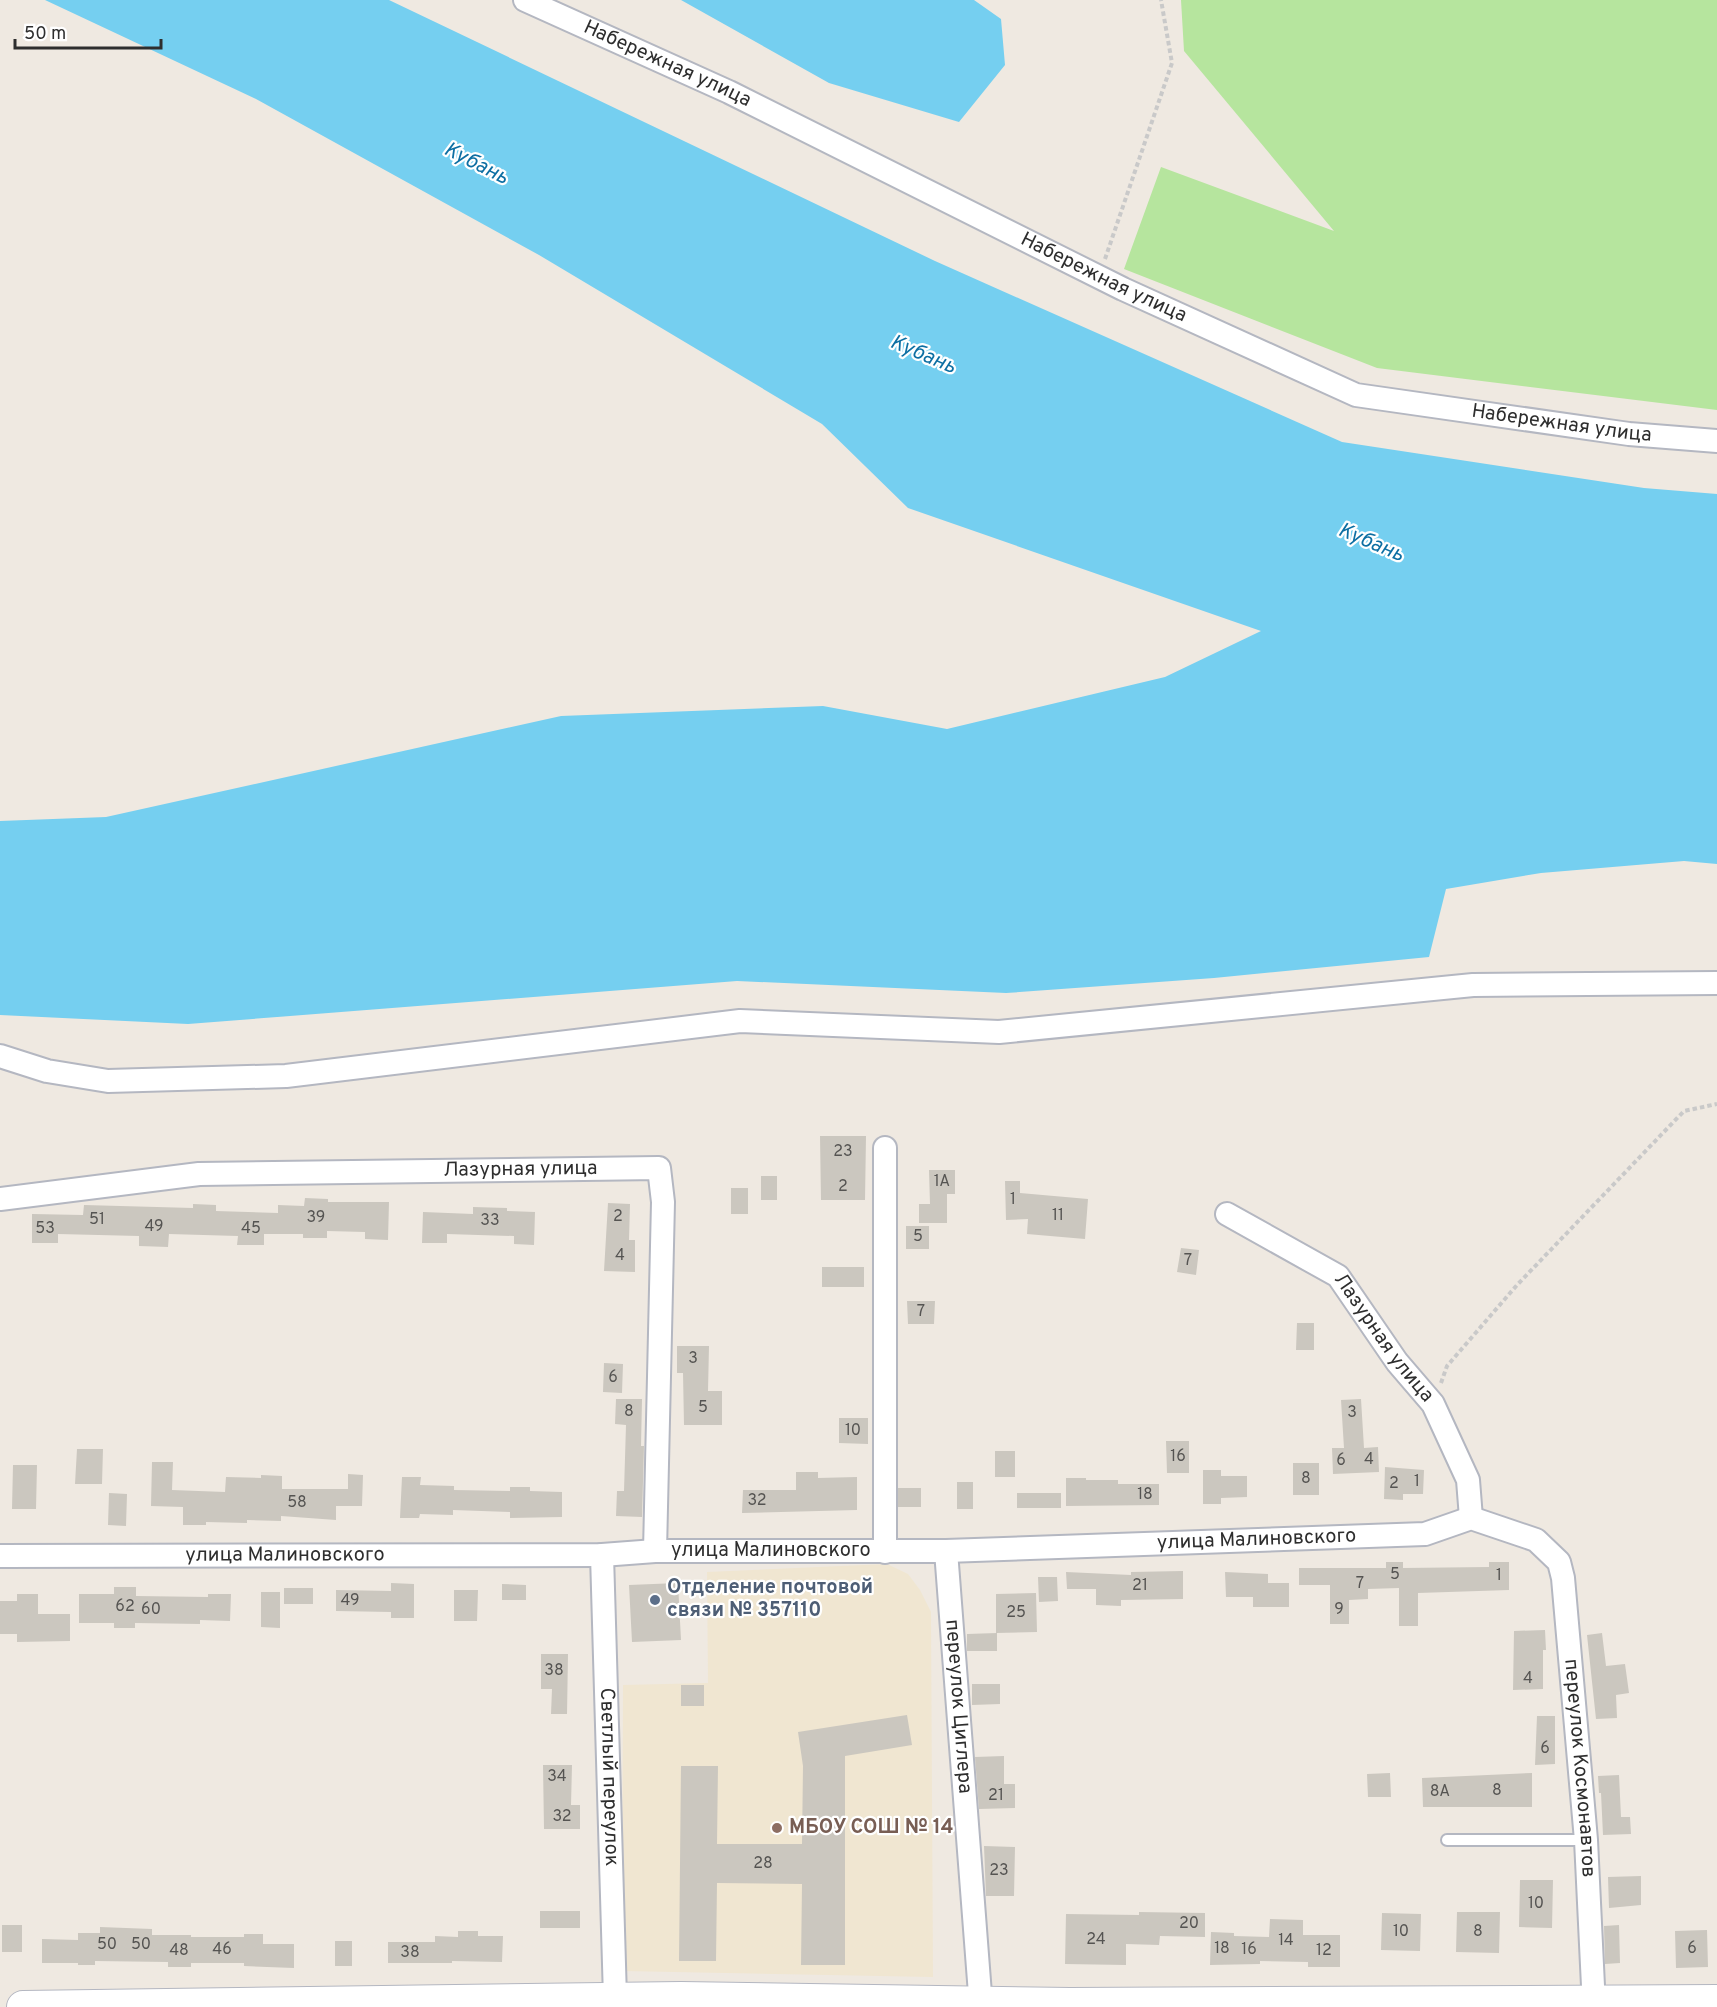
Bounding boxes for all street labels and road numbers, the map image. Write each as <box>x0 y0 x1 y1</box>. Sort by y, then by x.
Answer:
street label: Набережная улица <box>579 15 755 114</box>
street label: Набережная улица <box>1016 227 1191 329</box>
street label: Набережная улица <box>1470 399 1653 449</box>
street label: Лазурная улица <box>443 1156 598 1184</box>
street label: Лазурная улица <box>1327 1268 1439 1408</box>
street label: улица Малиновского <box>1156 1523 1357 1557</box>
street label: улица Малиновского <box>671 1538 871 1564</box>
street label: улица Малиновского <box>185 1542 385 1569</box>
street label: переулок Циглера <box>938 1618 978 1795</box>
street label: переулок Космонавтов <box>1557 1658 1601 1878</box>
street label: Светлый переулок <box>593 1687 624 1867</box>

